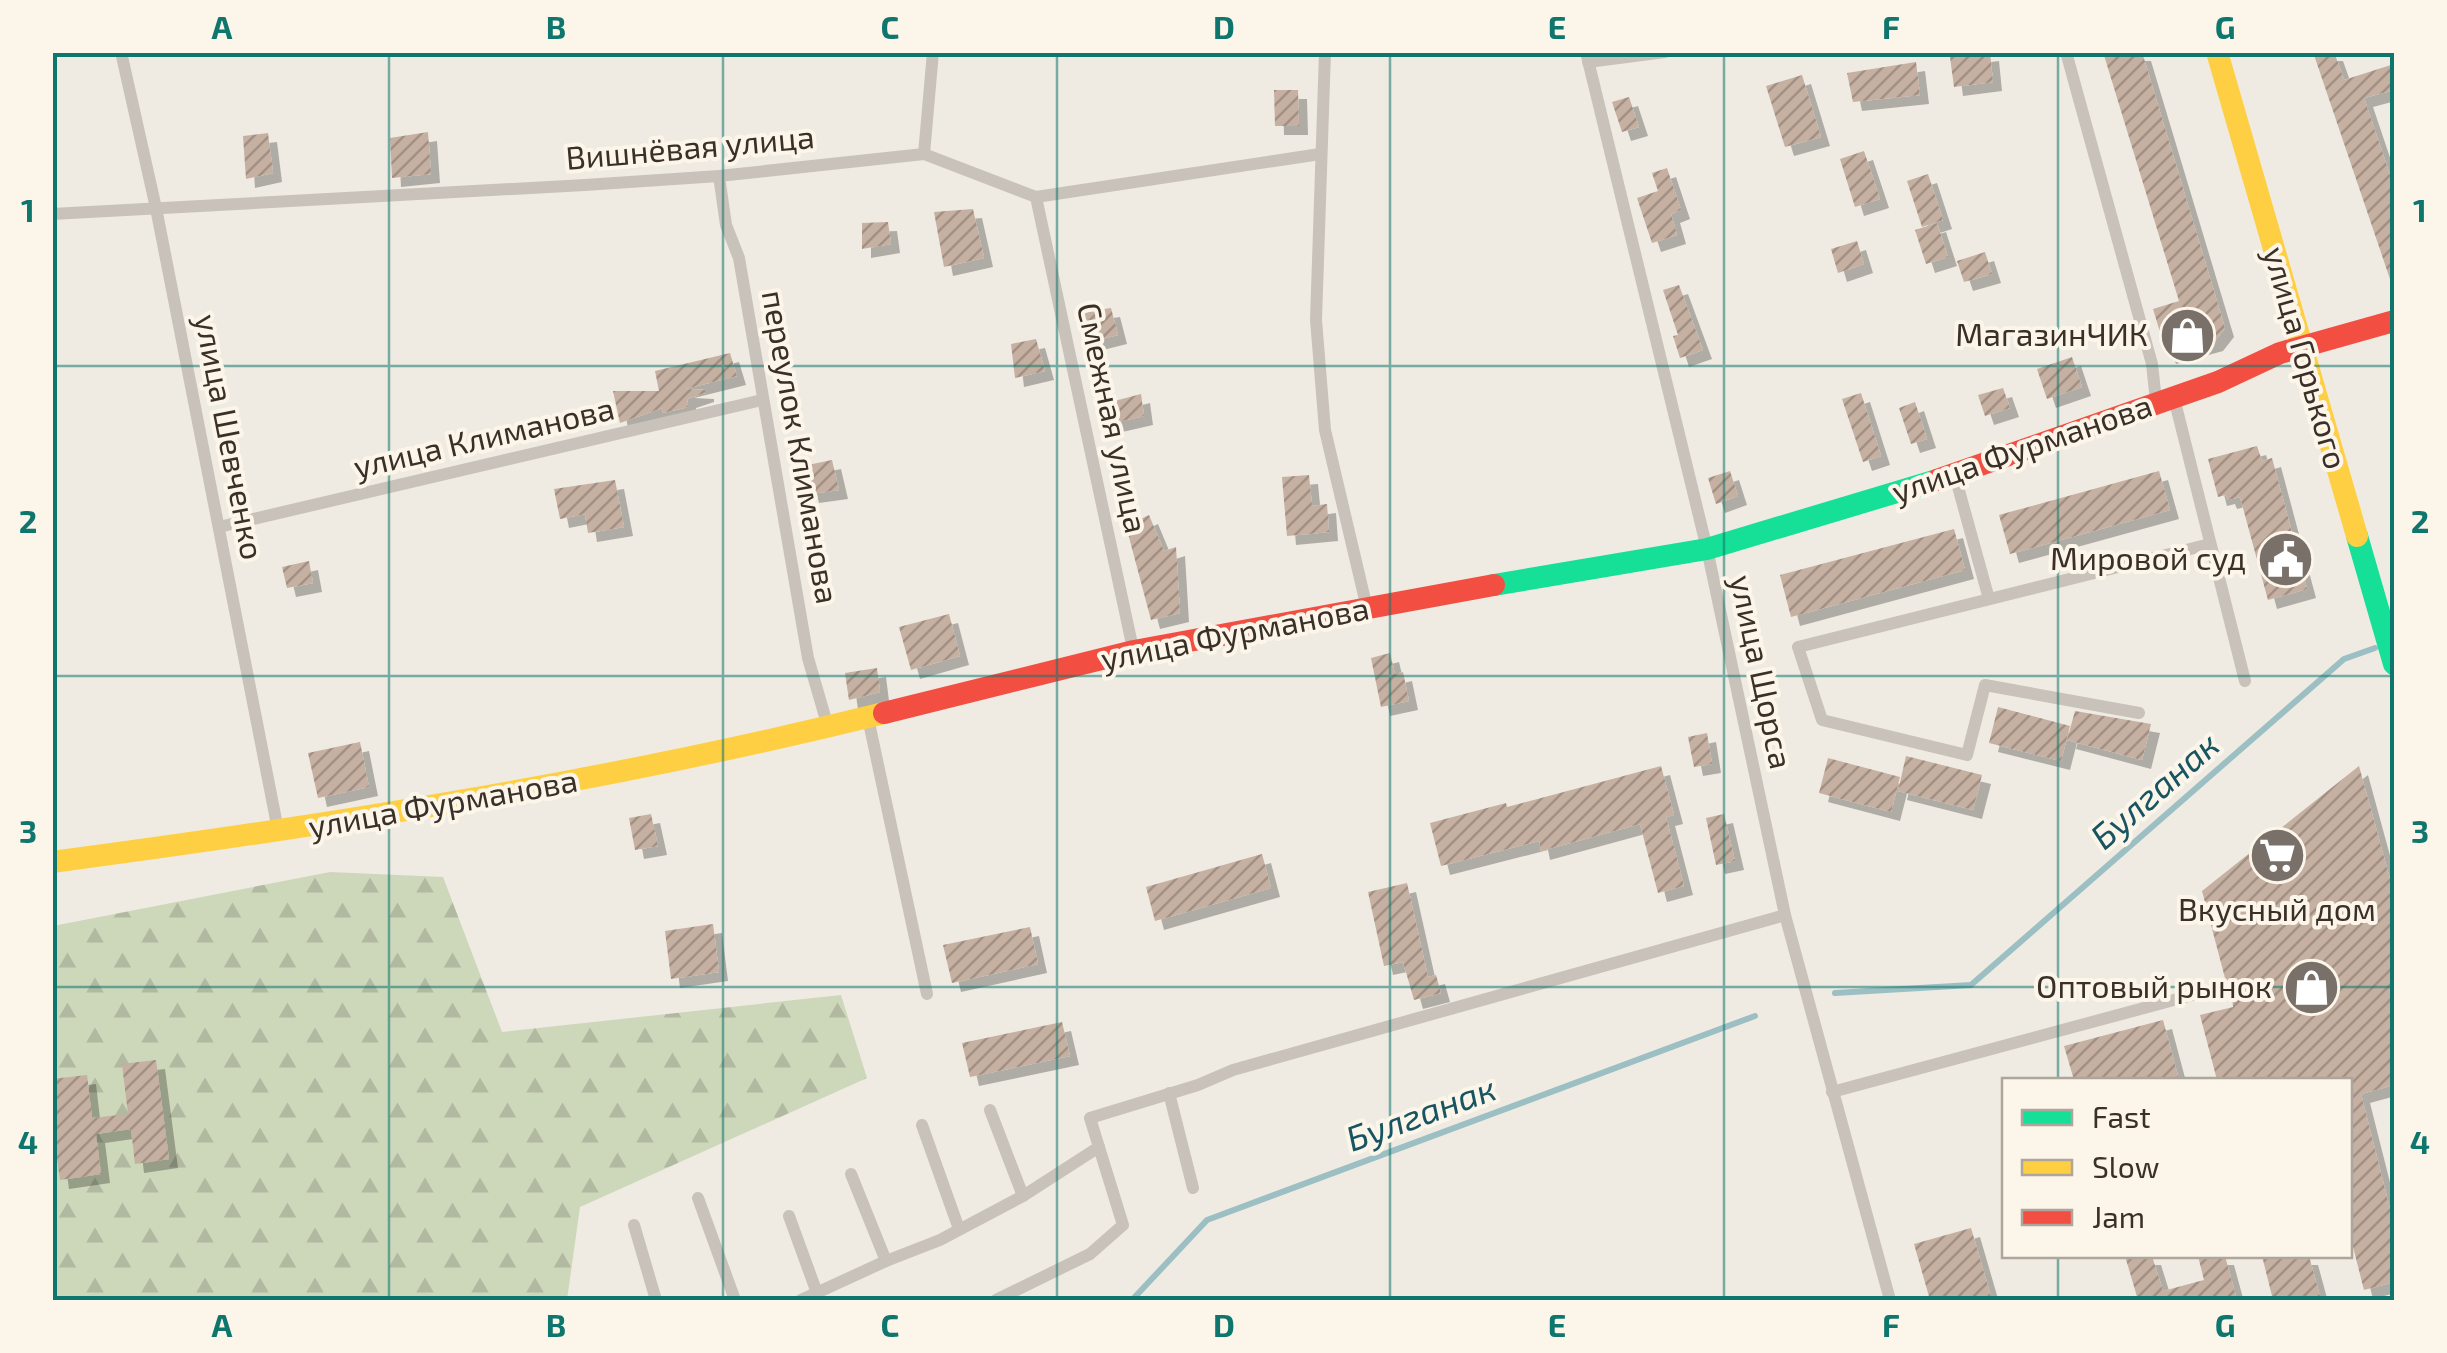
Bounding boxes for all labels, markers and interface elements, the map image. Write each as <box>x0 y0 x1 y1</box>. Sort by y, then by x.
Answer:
text: A <box>212 7 233 45</box>
text: B <box>546 7 566 45</box>
text: C <box>881 7 899 45</box>
text: D <box>1213 7 1235 45</box>
text: E <box>1548 7 1566 45</box>
text: F <box>1882 7 1900 45</box>
text: G <box>2215 7 2235 45</box>
street label: Вишнёвая улица <box>564 116 816 177</box>
text: 1 <box>21 190 35 228</box>
text: 1 <box>2413 190 2427 228</box>
street label: улица Горького <box>2256 242 2357 473</box>
street label: переулок Климанова <box>755 287 848 607</box>
street label: Смежная улица <box>1070 299 1157 536</box>
shop icon: МагазинЧИК <box>2157 305 2217 365</box>
street label: улица Шевченко <box>188 311 273 563</box>
place label: МагазинЧИК <box>1955 314 2148 352</box>
street label: улица Фурманова <box>1886 385 2157 510</box>
street label: улица Климанова <box>350 388 618 485</box>
text: 2 <box>19 501 37 539</box>
text: 2 <box>2411 501 2429 539</box>
public building icon: Мировой суд <box>2255 529 2315 589</box>
place label: Мировой суд <box>2050 538 2246 577</box>
street label: улица Щорса <box>1723 571 1802 772</box>
street label: улица Фурманова <box>1097 587 1372 678</box>
water label: Булганак <box>2081 722 2226 857</box>
street label: улица Фурманова <box>305 760 580 845</box>
text: 3 <box>19 811 37 849</box>
text: 3 <box>2411 811 2429 849</box>
supermarket icon: Вкусный дом <box>2247 826 2307 886</box>
place label: Вкусный дом <box>2178 889 2376 928</box>
shop icon: Оптовый рынок <box>2281 957 2341 1017</box>
place label: Оптовый рынок <box>2036 966 2272 1004</box>
water label: Булганак <box>1340 1066 1501 1159</box>
legend <box>2002 1078 2352 1258</box>
text: Fast <box>2092 1098 2151 1134</box>
text: 4 <box>18 1122 38 1160</box>
text: 4 <box>2410 1122 2430 1160</box>
text: Slow <box>2092 1148 2159 1184</box>
text: Jam <box>2092 1198 2145 1234</box>
text: A <box>212 1305 233 1343</box>
text: B <box>546 1305 566 1343</box>
text: C <box>881 1305 899 1343</box>
text: D <box>1213 1305 1235 1343</box>
text: E <box>1548 1305 1566 1343</box>
text: F <box>1882 1305 1900 1343</box>
text: G <box>2215 1305 2235 1343</box>

